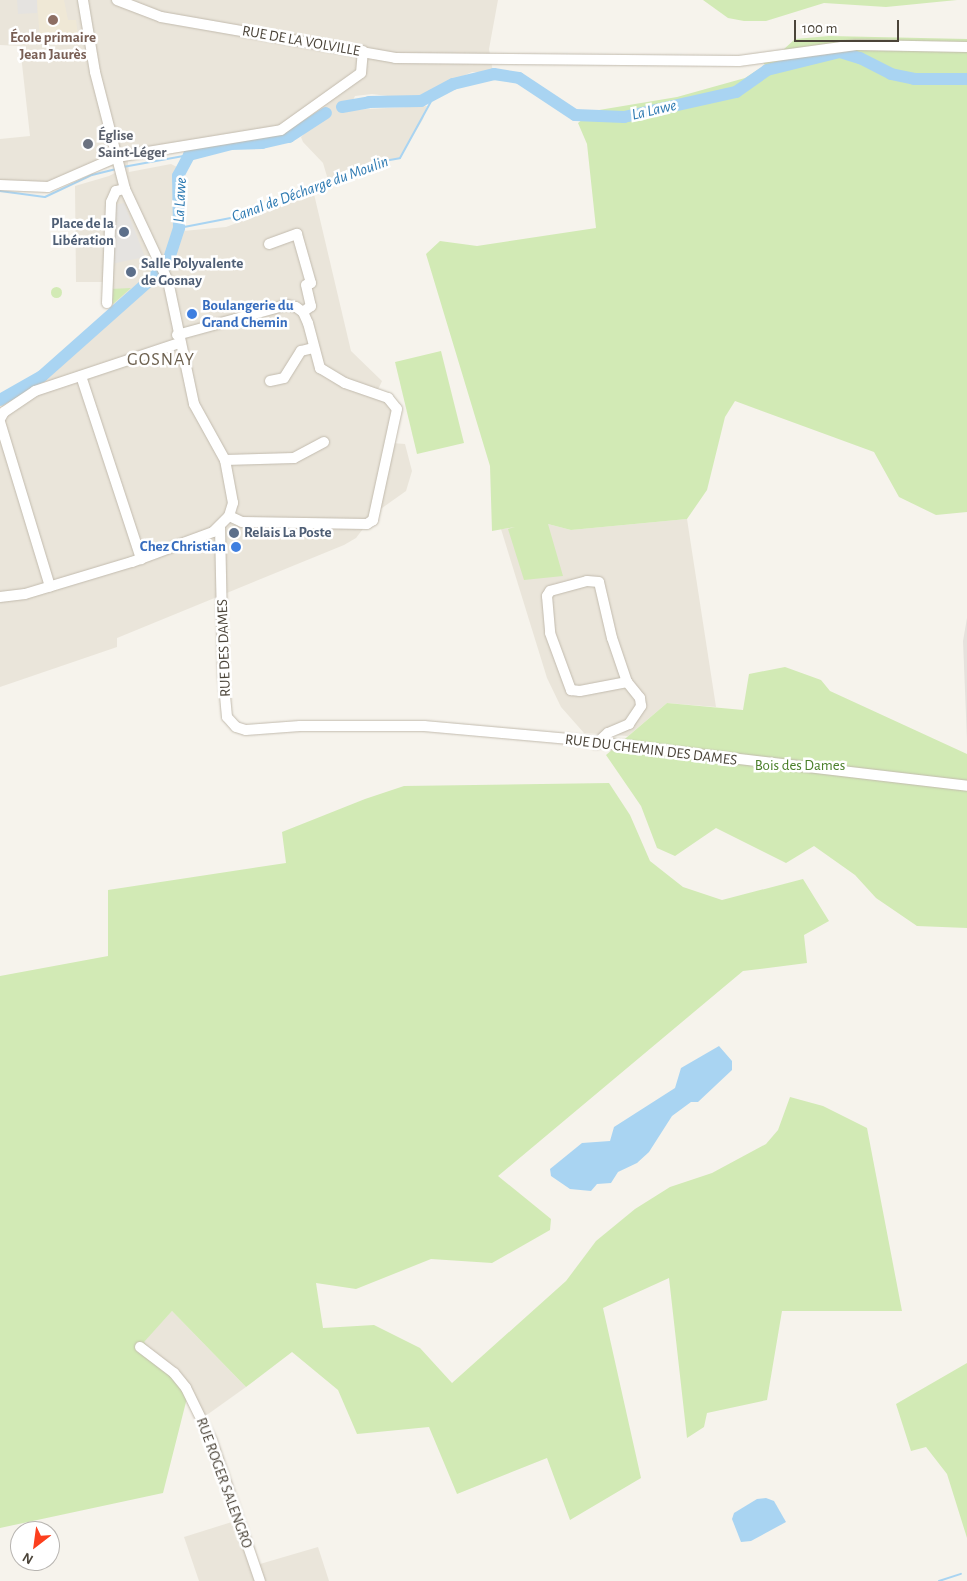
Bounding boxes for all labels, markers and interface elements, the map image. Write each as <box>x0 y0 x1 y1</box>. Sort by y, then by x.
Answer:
scale bar <box>797 10 902 42</box>
marker: École primaire Jean Jaurès <box>47 14 59 26</box>
text: 100 m <box>802 21 837 36</box>
street label: RUE DE LA VOLVILLE <box>241 22 361 60</box>
place label: École primaire Jean Jaurès <box>10 28 96 63</box>
water label: La Lawe <box>630 96 678 124</box>
place label: Église Saint-Léger <box>98 126 166 161</box>
marker: Église Saint-Léger <box>82 138 94 150</box>
water label: Canal de Décharge du Moulin <box>229 152 391 226</box>
water label: La Lawe <box>169 177 191 223</box>
place label: Place de la Libération <box>51 214 114 249</box>
marker: Place de la Libération <box>118 226 130 238</box>
place label: Salle Polyvalente de Gosnay <box>141 254 243 289</box>
marker: Salle Polyvalente de Gosnay <box>125 266 137 278</box>
place label: Boulangerie du Grand Chemin <box>202 296 294 331</box>
marker: Boulangerie du Grand Chemin <box>186 308 198 320</box>
district label: GOSNAY <box>126 349 196 371</box>
place label: Relais La Poste <box>244 524 331 542</box>
marker: Relais La Poste <box>228 527 240 539</box>
place label: Chez Christian <box>140 538 226 556</box>
marker: Chez Christian <box>230 541 242 553</box>
street label: RUE DES DAMES <box>213 599 235 697</box>
street label: RUE DU CHEMIN DES DAMES <box>564 731 738 769</box>
park label: Bois des Dames <box>755 757 845 775</box>
street label: RUE ROGER SALENGRO <box>192 1415 256 1551</box>
north arrow <box>10 1521 60 1571</box>
text: N <box>20 1550 36 1567</box>

